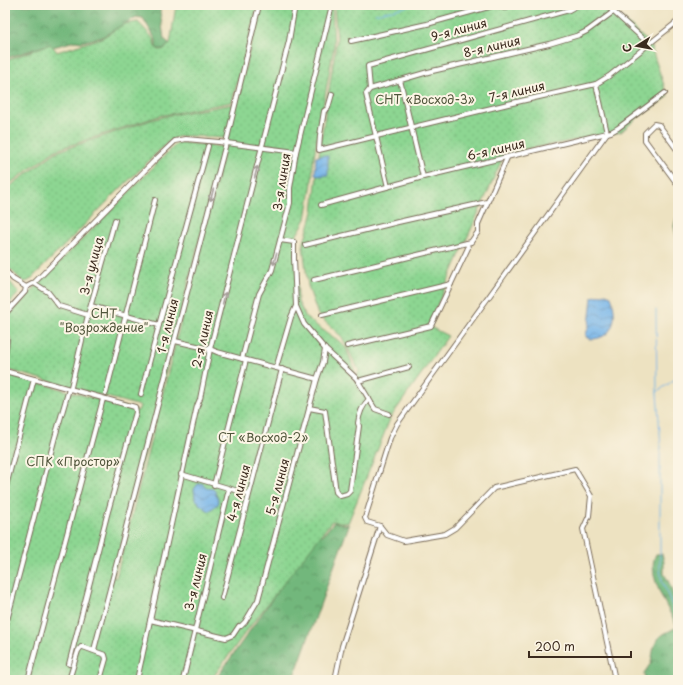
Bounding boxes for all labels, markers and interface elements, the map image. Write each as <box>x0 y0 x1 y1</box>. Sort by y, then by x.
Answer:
street label: 9-я линия <box>429 13 489 45</box>
north arrow <box>617 26 657 66</box>
street label: 8-я линия <box>462 31 522 61</box>
text: С <box>618 42 636 54</box>
street label: 7-я линия <box>487 76 546 106</box>
park label: СНТ «Восход-3» <box>375 90 475 108</box>
street label: 6-я линия <box>465 134 526 164</box>
street label: 3-я линия <box>268 152 294 212</box>
one-way arrow <box>252 166 260 179</box>
one-way arrow <box>208 188 216 201</box>
street label: 3-я улица <box>75 234 108 297</box>
one-way arrow <box>271 252 278 265</box>
one-way arrow <box>220 292 228 305</box>
street label: 1-я линия <box>152 297 182 355</box>
park label: СНТ "Возрождение" <box>60 304 148 336</box>
street label: 2-я линия <box>187 308 217 369</box>
park label: СТ «Восход-2» <box>218 428 308 446</box>
park label: СПК «Простор» <box>26 452 120 470</box>
street label: 5-я линия <box>261 456 293 517</box>
street label: 4-я линия <box>222 462 254 523</box>
street label: 3-я линия <box>179 551 211 612</box>
scale bar <box>529 633 631 659</box>
text: 200 m <box>535 637 575 655</box>

